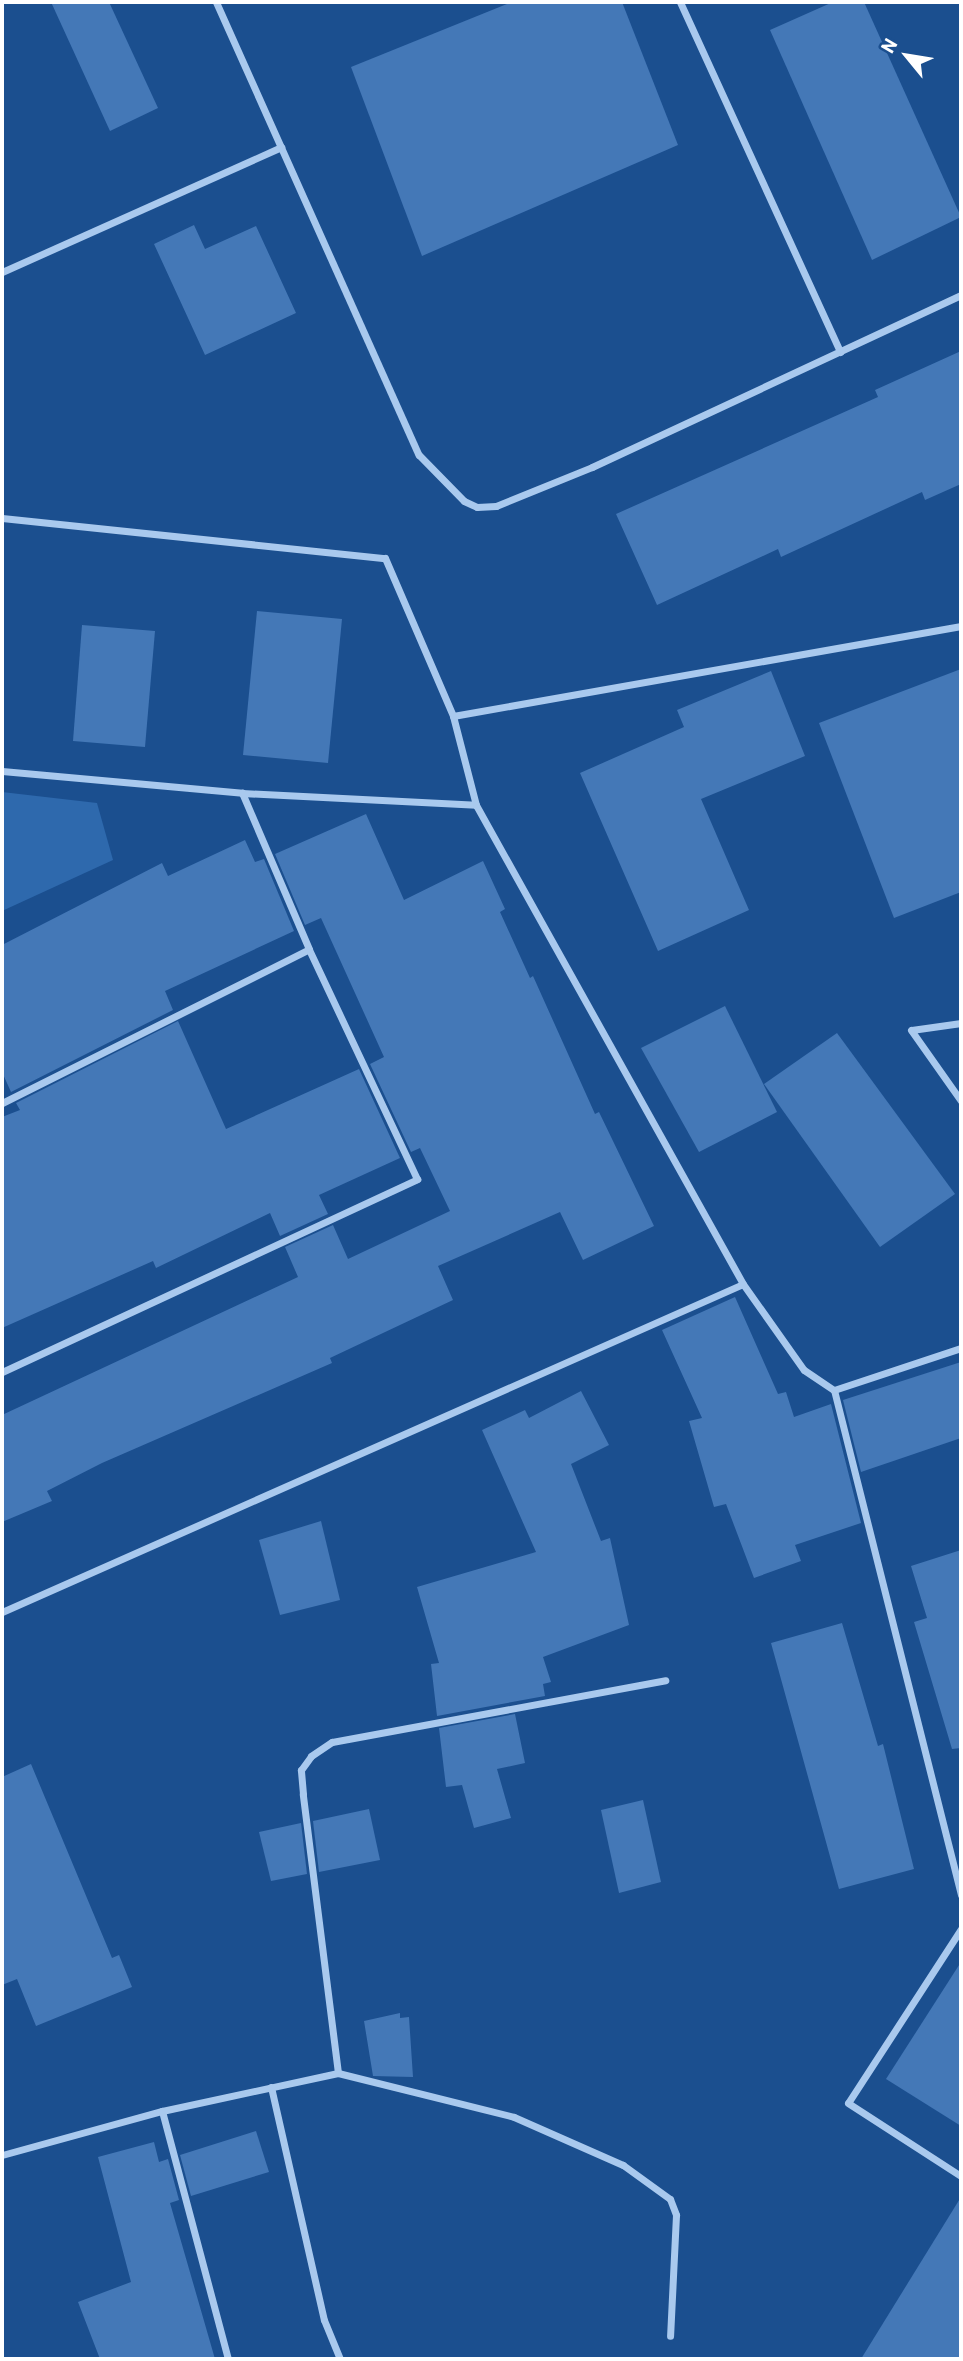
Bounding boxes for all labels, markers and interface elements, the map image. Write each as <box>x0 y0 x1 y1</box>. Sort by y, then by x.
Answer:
north arrow <box>872 21 942 91</box>
text: N <box>875 34 901 56</box>

